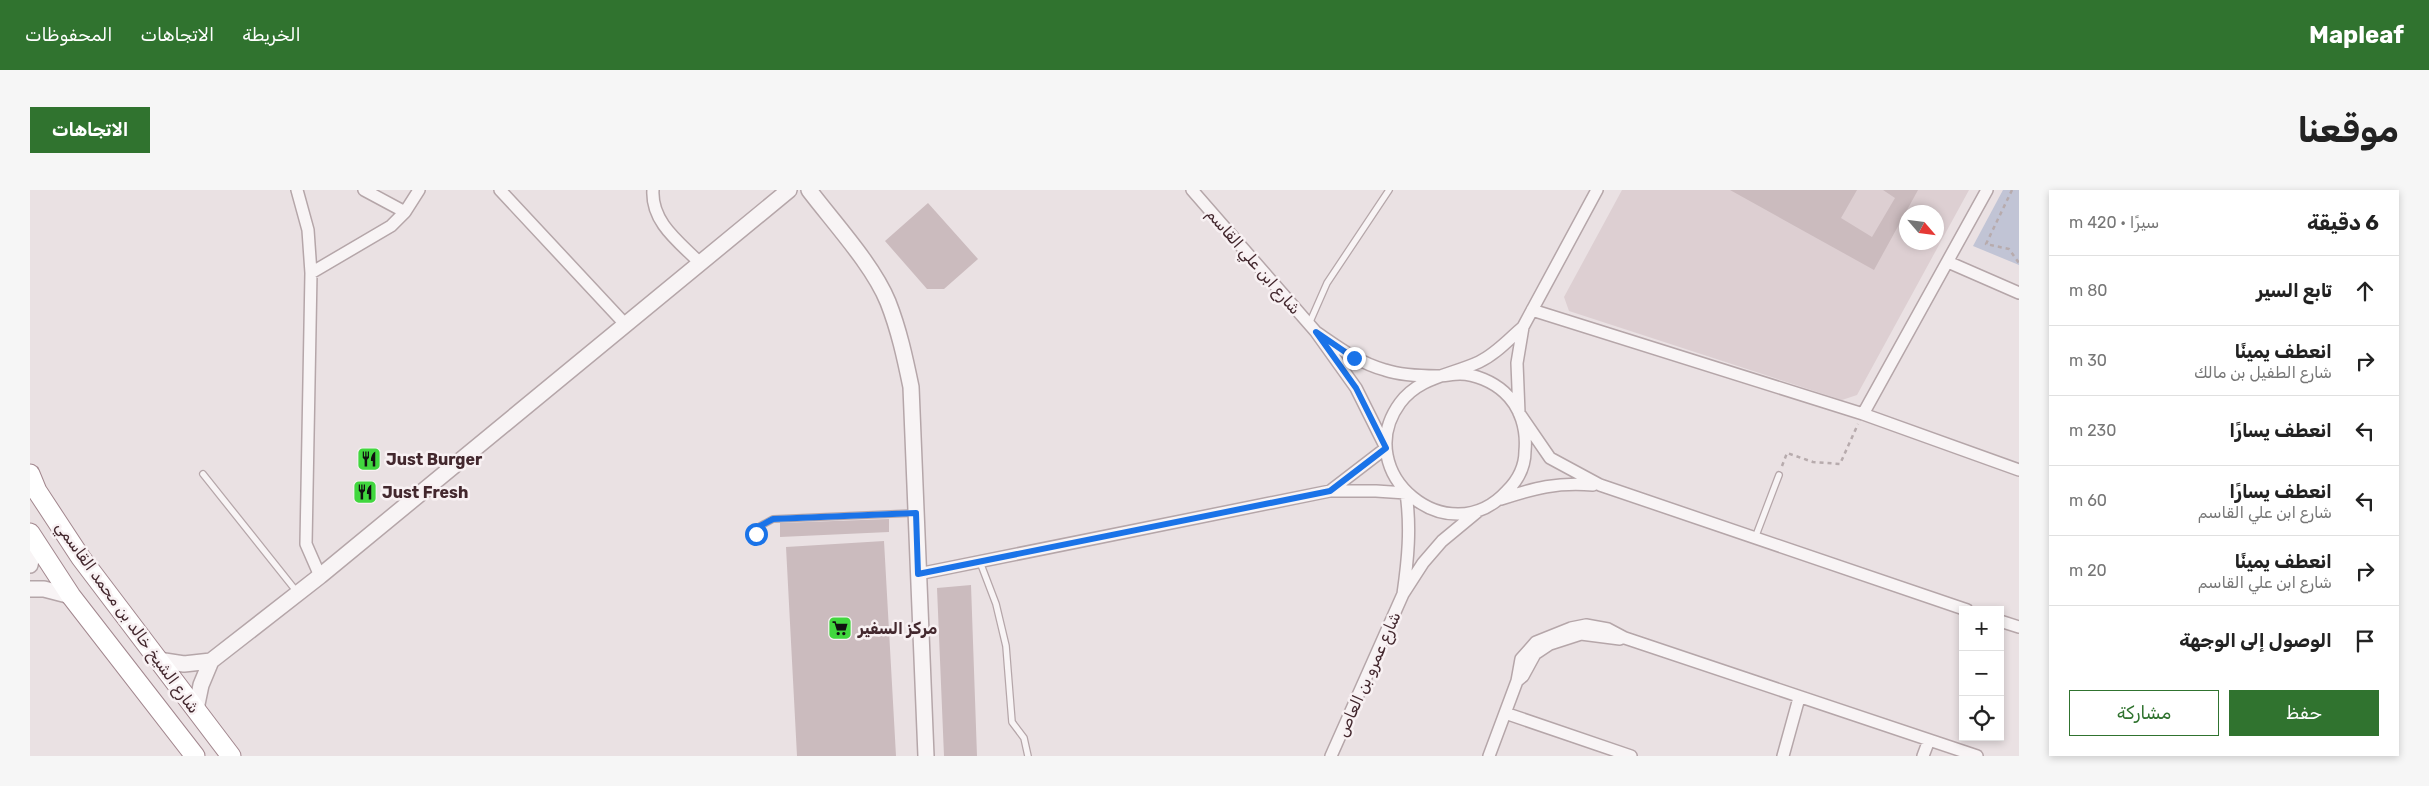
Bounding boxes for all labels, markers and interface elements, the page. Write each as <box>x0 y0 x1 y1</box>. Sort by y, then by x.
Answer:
text: Mapleaf <box>2309 21 2404 49</box>
text: المحفوظات <box>25 24 112 46</box>
text: الاتجاهات <box>140 24 214 46</box>
text: الخريطة <box>242 24 301 46</box>
button: الاتجاهات <box>30 107 150 153</box>
text: موقعنا <box>2297 109 2399 151</box>
street label: شارع ابن علي القاسم <box>1200 204 1305 320</box>
north arrow <box>1899 205 1944 250</box>
text: 6 دقيقة <box>2307 210 2379 235</box>
text: سيرًا · 420 m <box>2069 213 2159 232</box>
icon: ahead <box>2351 277 2379 305</box>
text: تابع السير <box>2256 279 2332 302</box>
text: 80 m <box>2069 281 2108 300</box>
text: انعطف يمينًا <box>2235 340 2332 363</box>
route end <box>1343 347 1366 370</box>
icon: right <box>2351 347 2379 375</box>
text: 30 m <box>2069 351 2107 370</box>
text: شارع الطفيل بن مالك <box>2194 363 2332 382</box>
icon: left <box>2351 417 2379 445</box>
text: انعطف يسارًا <box>2229 419 2332 442</box>
text: 230 m <box>2069 421 2116 440</box>
restaurant icon: Just Burger <box>356 446 382 472</box>
place label: Just Burger <box>386 450 483 469</box>
restaurant icon: Just Fresh <box>352 479 378 505</box>
text: انعطف يسارًا <box>2229 480 2332 503</box>
place label: Just Fresh <box>382 483 468 502</box>
icon: left <box>2351 487 2379 515</box>
text: 60 m <box>2069 491 2107 510</box>
text: شارع ابن علي القاسم <box>2198 503 2332 522</box>
street label: شارع الشيخ خالد بن محمد القاسمي <box>49 518 204 719</box>
route start <box>745 523 768 546</box>
text: انعطف يمينًا <box>2235 550 2332 573</box>
icon: right <box>2351 557 2379 585</box>
text: 20 m <box>2069 561 2107 580</box>
text: شارع ابن علي القاسم <box>2198 573 2332 592</box>
map controls <box>1959 606 2004 741</box>
button: + <box>1959 606 2004 651</box>
street label: شارع عمرو بن العاص <box>1332 609 1406 741</box>
supermarket icon: مركز السفير <box>827 615 853 641</box>
place label: مركز السفير <box>857 619 937 638</box>
icon: arrive <box>2351 627 2379 655</box>
text: الوصول إلى الوجهة <box>2179 629 2332 652</box>
button: − <box>1959 651 2004 696</box>
button: مشاركة <box>2069 690 2219 736</box>
button: حفظ <box>2229 690 2379 736</box>
button: locate <box>1959 696 2004 741</box>

